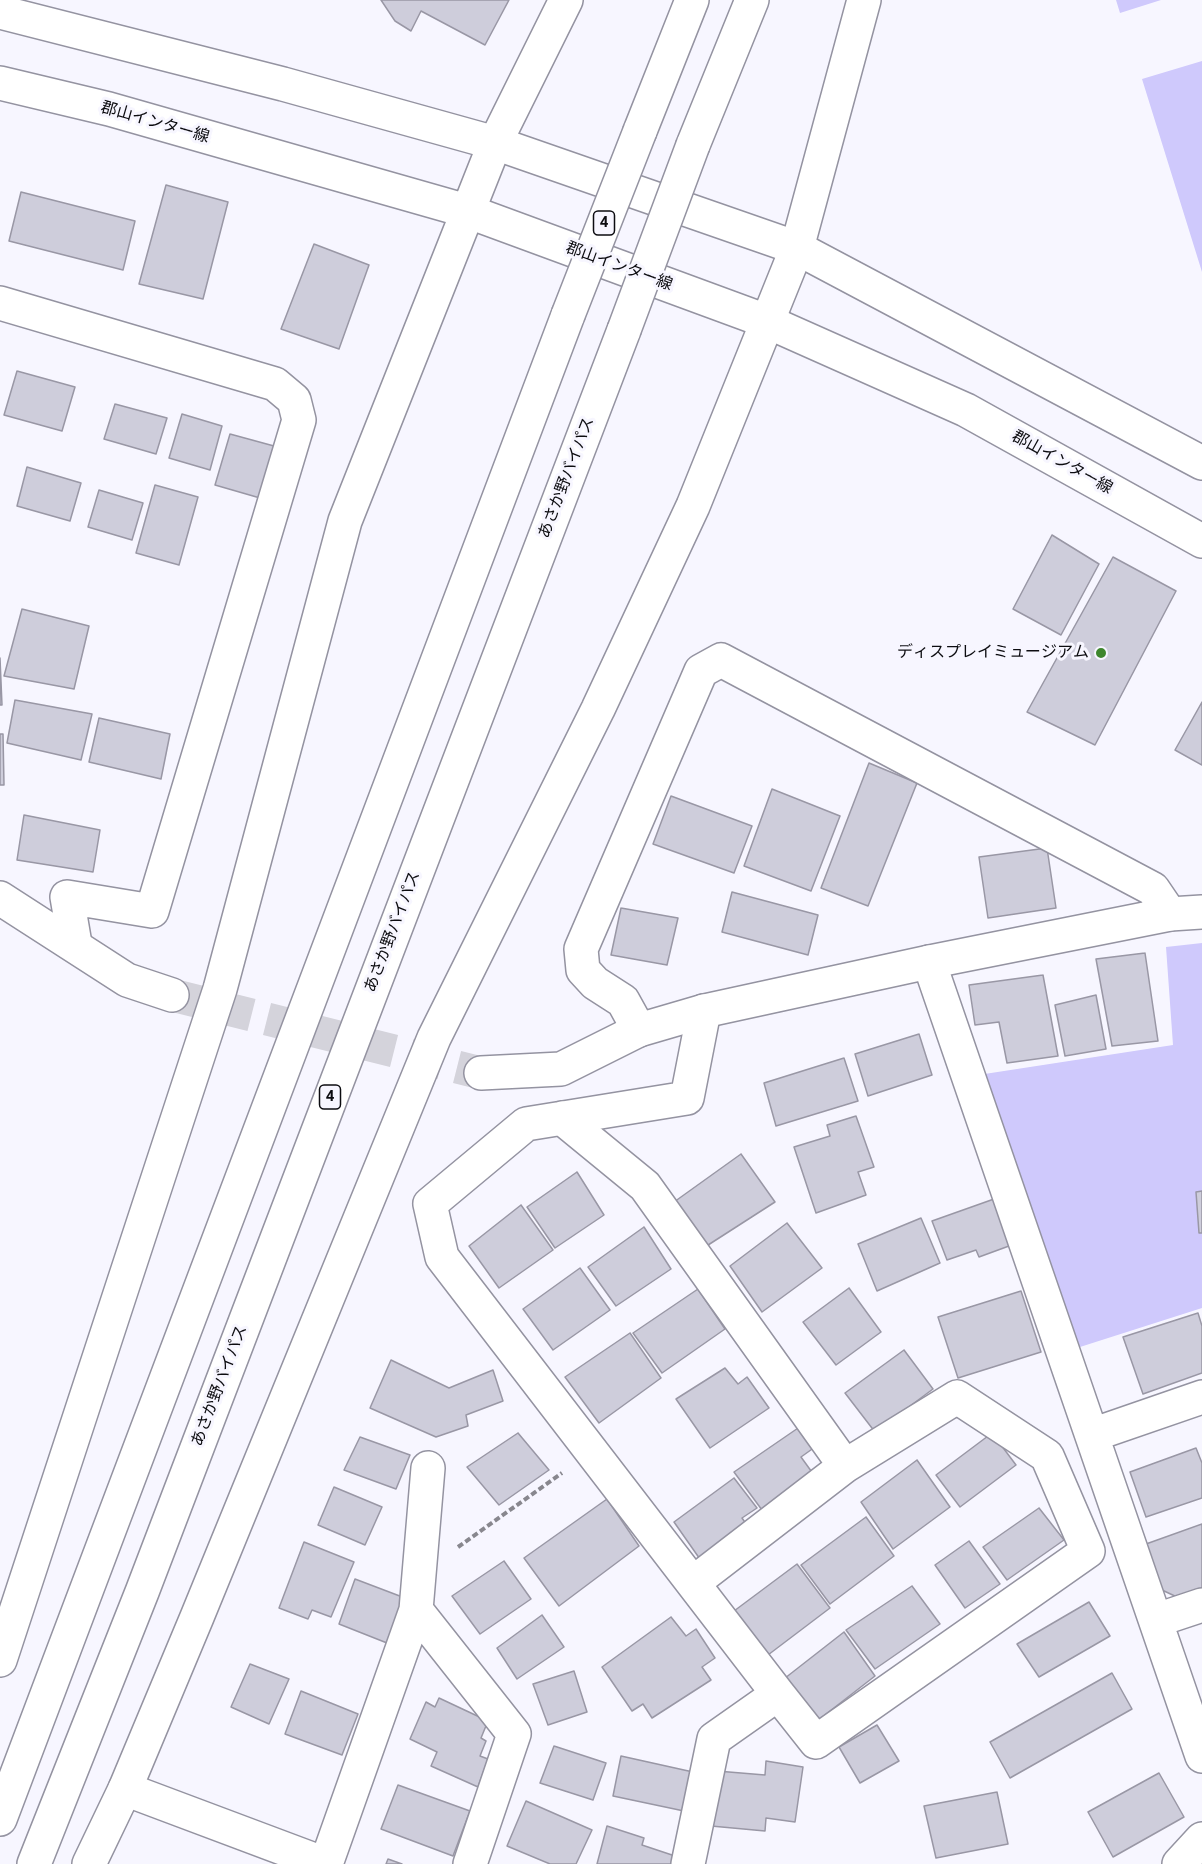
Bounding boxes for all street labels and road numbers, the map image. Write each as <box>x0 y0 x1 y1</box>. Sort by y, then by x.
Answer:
street label: 郡山インター線 <box>99 98 211 148</box>
road number: 4 <box>594 211 614 235</box>
street label: 郡山インター線 <box>563 239 675 295</box>
street label: あさか野バイパス <box>535 415 599 541</box>
street label: 郡山インター線 <box>1008 427 1116 499</box>
street label: あさか野バイパス <box>361 869 425 995</box>
road number: 4 <box>320 1085 340 1109</box>
street label: あさか野バイパス <box>188 1323 252 1449</box>

